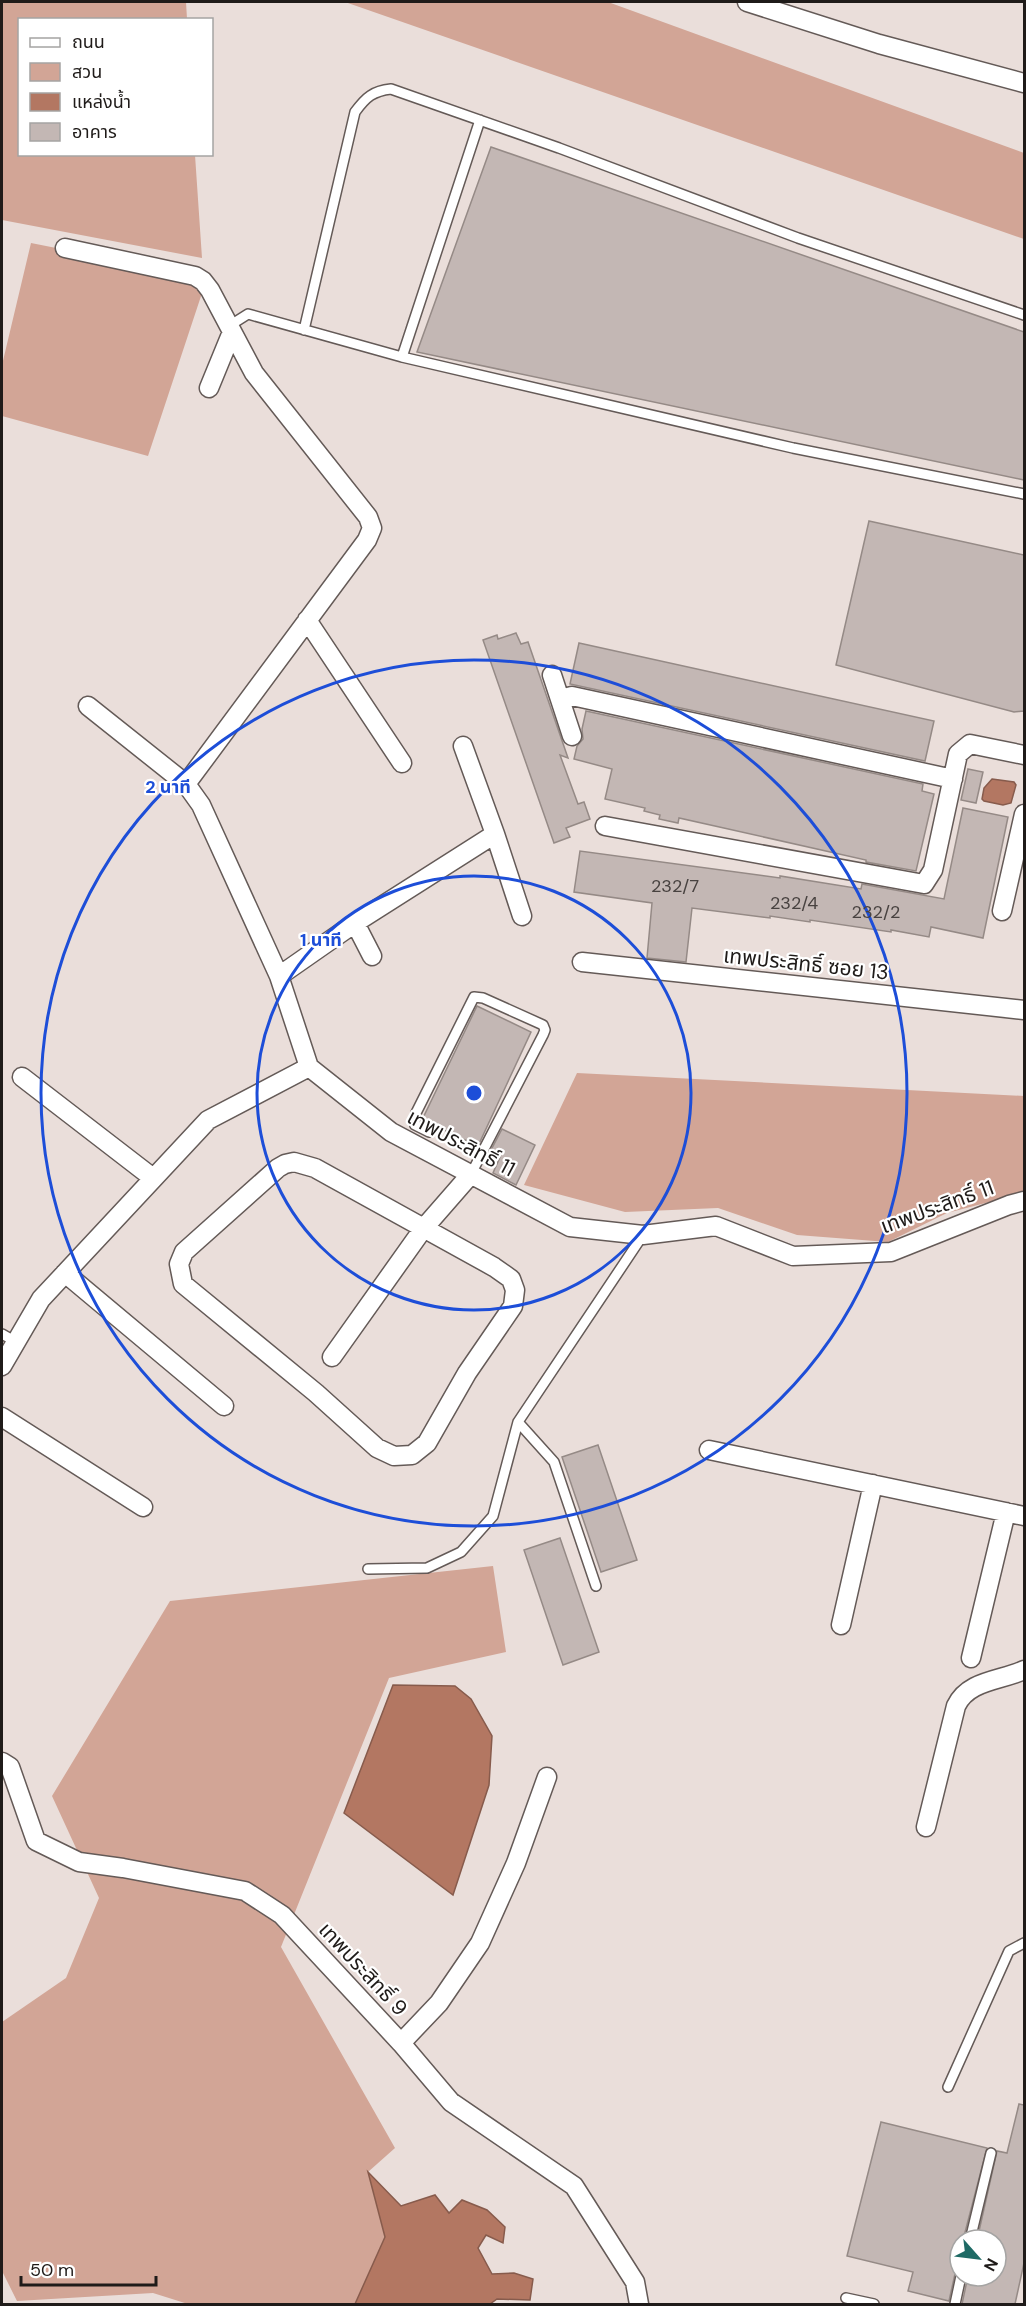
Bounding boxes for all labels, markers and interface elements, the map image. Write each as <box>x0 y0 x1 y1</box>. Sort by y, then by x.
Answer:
legend <box>18 18 213 156</box>
text: ถนน <box>72 30 105 54</box>
text: สวน <box>72 60 102 84</box>
text: แหล่งน้ำ <box>72 89 131 114</box>
text: อาคาร <box>72 120 117 144</box>
text: 2 นาที <box>145 775 191 799</box>
house number: 232/7 <box>651 874 699 898</box>
house number: 232/4 <box>770 891 818 915</box>
house number: 232/2 <box>852 900 900 924</box>
text: 1 นาที <box>300 928 342 952</box>
street label: เทพประสิทธิ์ ซอย 13 <box>722 941 890 987</box>
centre of rings <box>464 1083 484 1103</box>
street label: เทพประสิทธิ์ 11 <box>402 1103 520 1183</box>
street label: เทพประสิทธิ์ 11 <box>877 1174 997 1240</box>
street label: เทพประสิทธิ์ 9 <box>312 1916 414 2022</box>
north arrow <box>948 2228 1008 2288</box>
scale bar <box>21 2249 156 2287</box>
text: N <box>979 2255 1003 2275</box>
text: 50 m <box>30 2258 74 2282</box>

